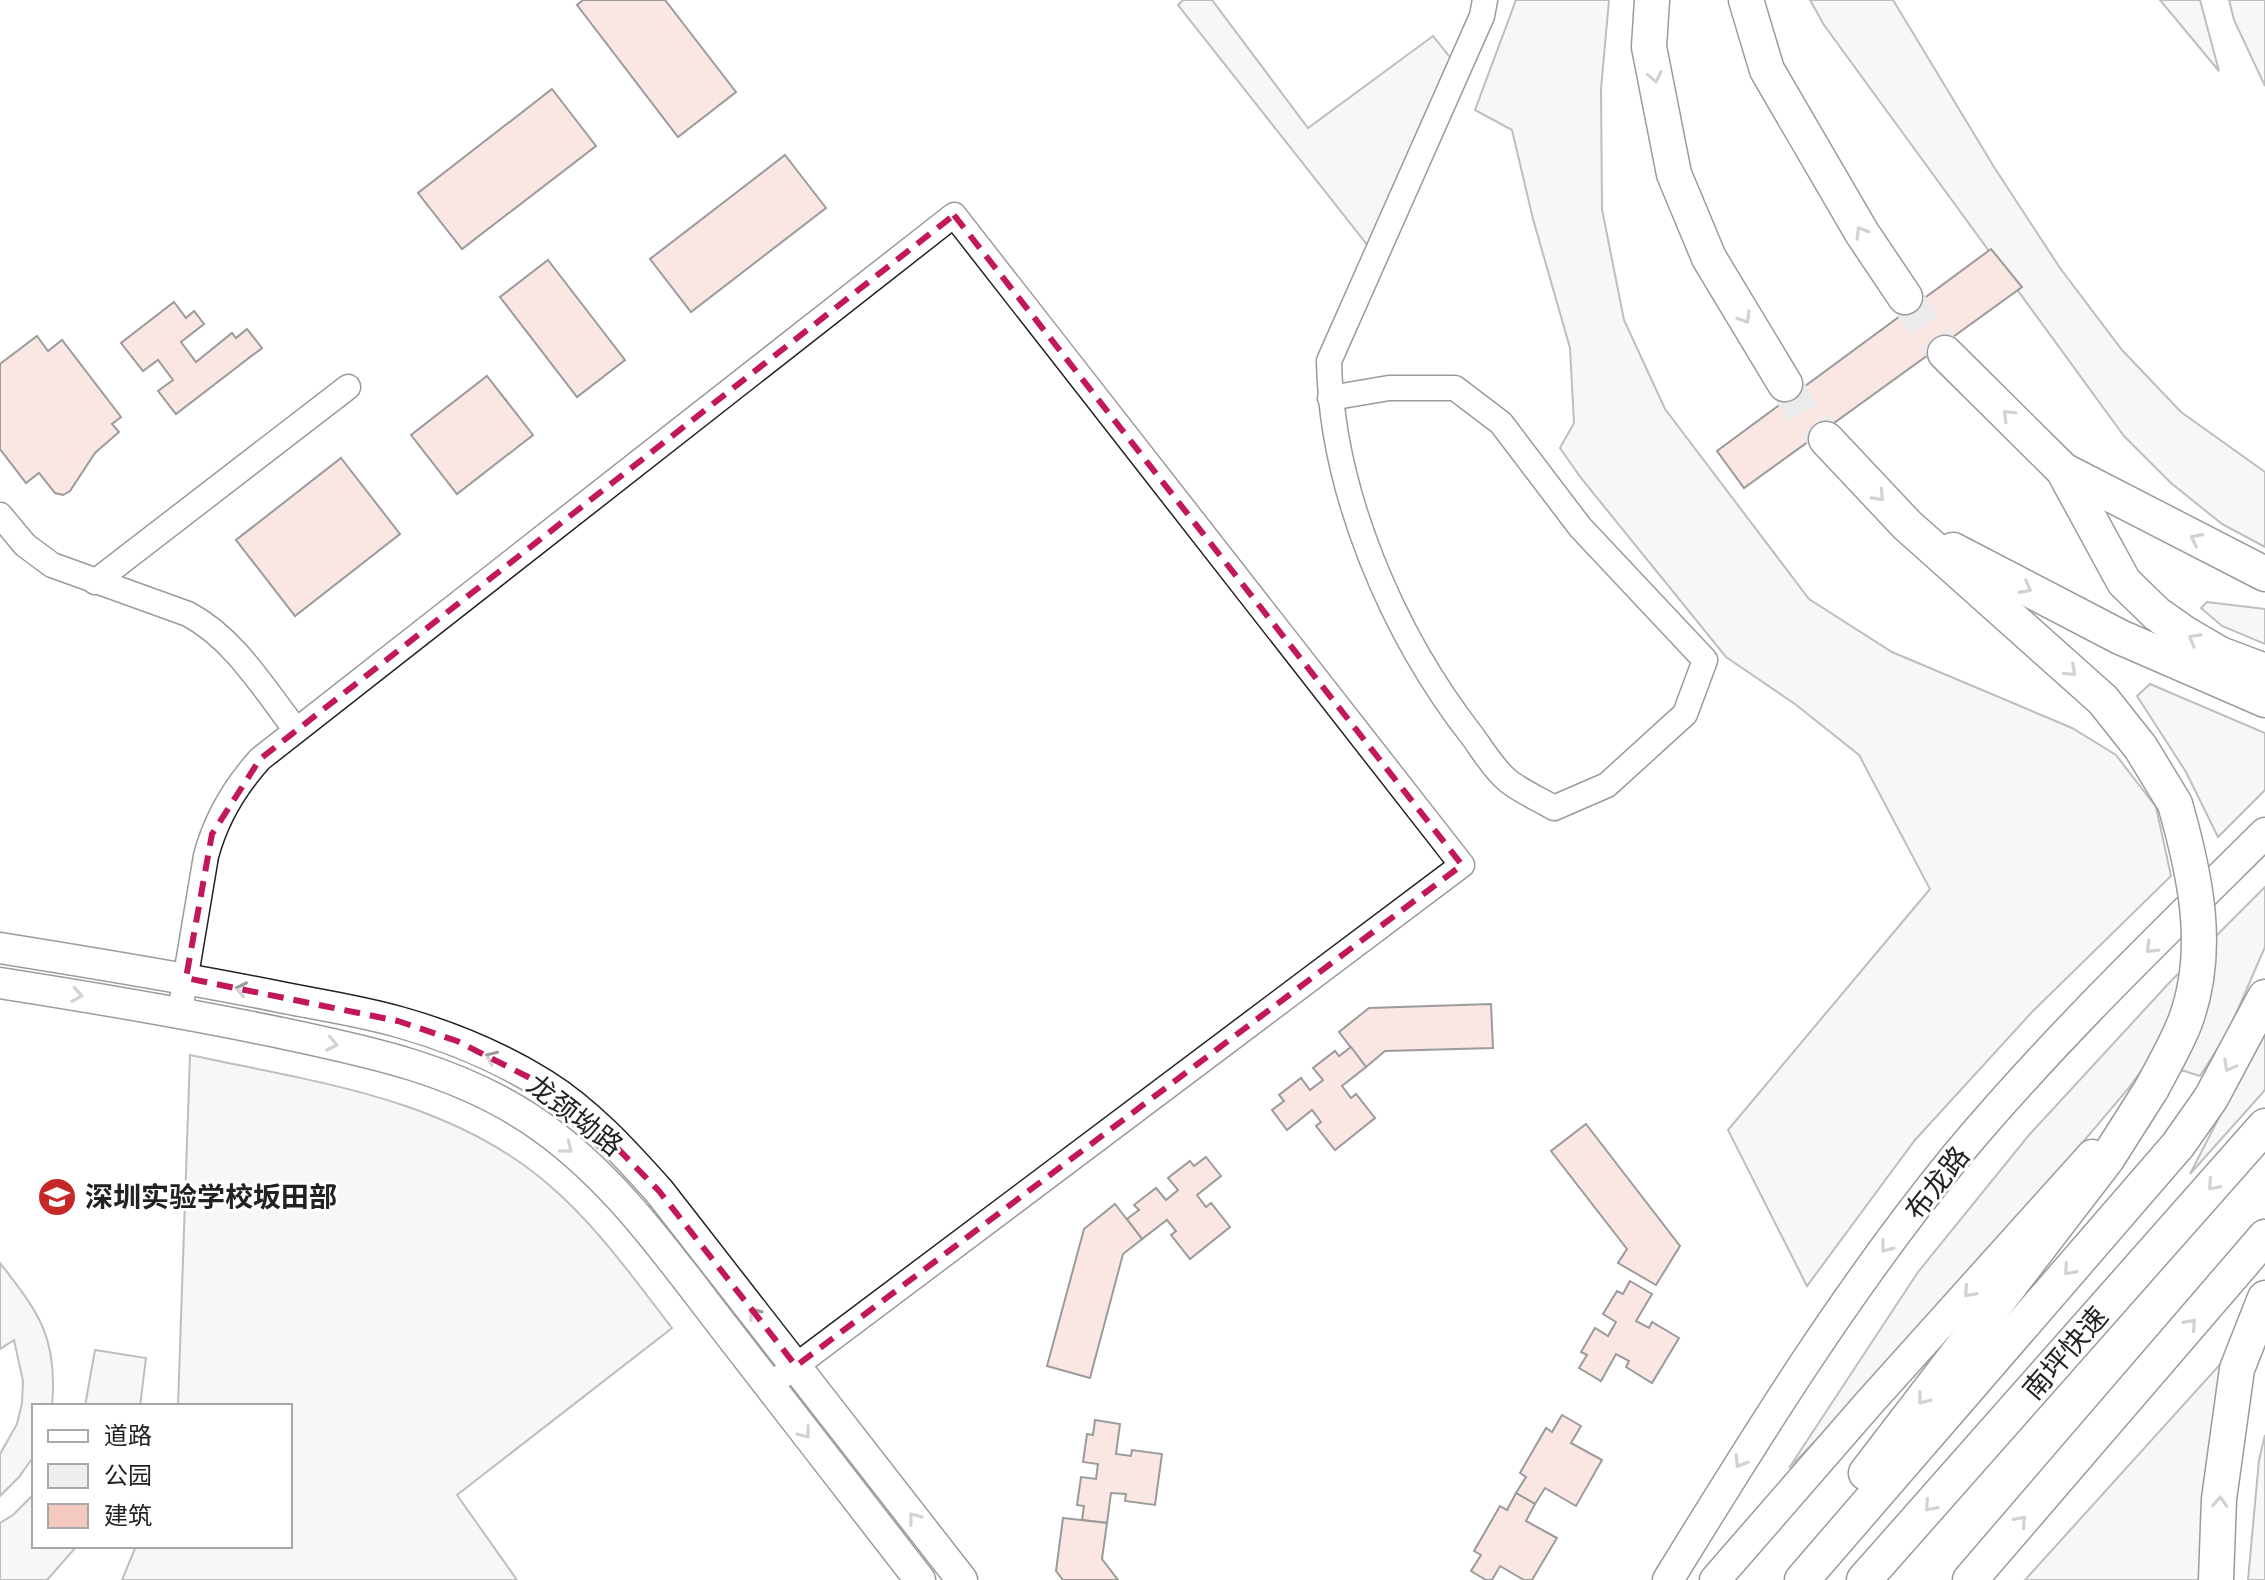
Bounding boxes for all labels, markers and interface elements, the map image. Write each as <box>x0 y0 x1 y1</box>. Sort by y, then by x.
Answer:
one-way arrow <box>1646 70 1663 84</box>
one-way arrow <box>1856 226 1871 241</box>
one-way arrow <box>1736 309 1751 324</box>
one-way arrow <box>2003 410 2017 424</box>
one-way arrow <box>1870 487 1885 501</box>
one-way arrow <box>2189 534 2204 549</box>
one-way arrow <box>2017 578 2032 593</box>
one-way arrow <box>2188 633 2203 649</box>
one-way arrow <box>2062 662 2076 676</box>
one-way arrow <box>2146 939 2160 953</box>
one-way arrow <box>235 981 248 998</box>
one-way arrow <box>70 986 84 1003</box>
one-way arrow <box>325 1035 339 1052</box>
one-way arrow <box>485 1051 499 1067</box>
one-way arrow <box>2223 1057 2239 1072</box>
street label: 龙颈坳路 <box>520 1068 629 1163</box>
one-way arrow <box>558 1138 573 1152</box>
street label: 布龙路 <box>1899 1140 1976 1227</box>
one-way arrow <box>2209 1175 2223 1190</box>
school or university icon: 深圳实验学校坂田部 <box>36 1176 78 1218</box>
place label: 深圳实验学校坂田部 <box>85 1181 337 1214</box>
one-way arrow <box>1881 1238 1895 1253</box>
one-way arrow <box>2065 1261 2079 1276</box>
one-way arrow <box>1964 1283 1978 1297</box>
street label: 南坪快速 <box>2016 1300 2115 1406</box>
one-way arrow <box>750 1307 764 1322</box>
one-way arrow <box>2181 1318 2195 1333</box>
one-way arrow <box>1919 1390 1933 1405</box>
legend <box>32 1404 292 1548</box>
text: 道路 <box>104 1421 152 1450</box>
one-way arrow <box>796 1424 810 1439</box>
one-way arrow <box>1735 1453 1750 1468</box>
text: 公园 <box>104 1461 152 1490</box>
one-way arrow <box>2211 1495 2228 1508</box>
one-way arrow <box>1925 1496 1940 1511</box>
text: 建筑 <box>104 1501 152 1530</box>
one-way arrow <box>909 1512 923 1527</box>
one-way arrow <box>2011 1515 2026 1530</box>

